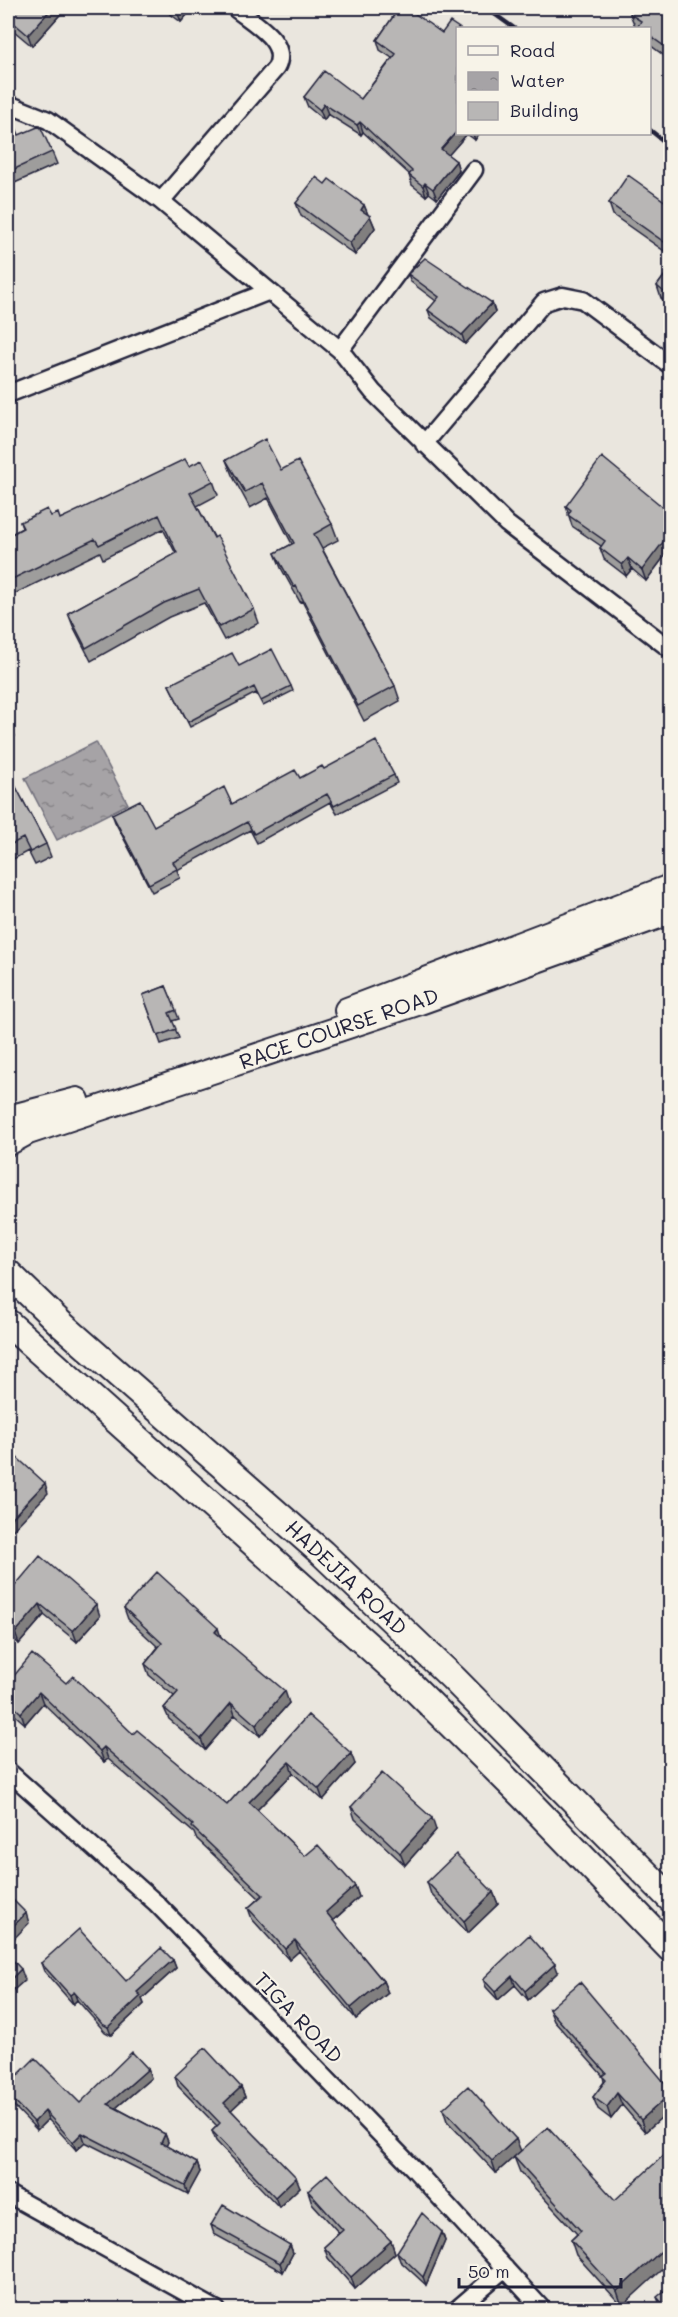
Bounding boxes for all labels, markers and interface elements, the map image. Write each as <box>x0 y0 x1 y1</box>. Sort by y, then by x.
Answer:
legend <box>456 27 651 135</box>
text: Road <box>510 38 555 62</box>
text: Water <box>510 68 565 92</box>
text: Building <box>510 98 578 122</box>
street label: RACE COURSE ROAD <box>235 981 442 1074</box>
street label: HADEJIA ROAD <box>280 1513 414 1640</box>
street label: TIGA ROAD <box>249 1966 349 2068</box>
scale bar <box>459 2251 621 2289</box>
text: 50 m <box>468 2259 510 2283</box>

